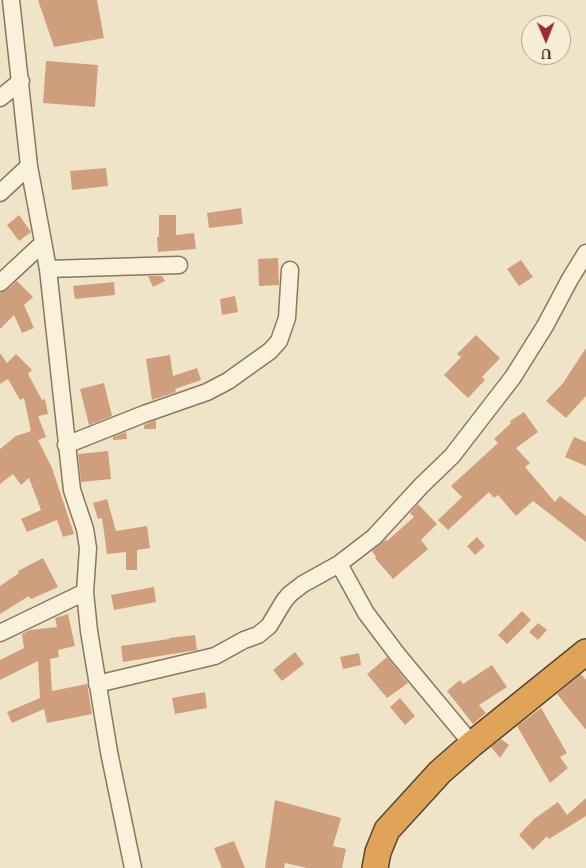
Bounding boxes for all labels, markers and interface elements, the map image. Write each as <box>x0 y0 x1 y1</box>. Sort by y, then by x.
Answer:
north arrow <box>521 15 571 65</box>
text: U <box>541 45 552 63</box>

